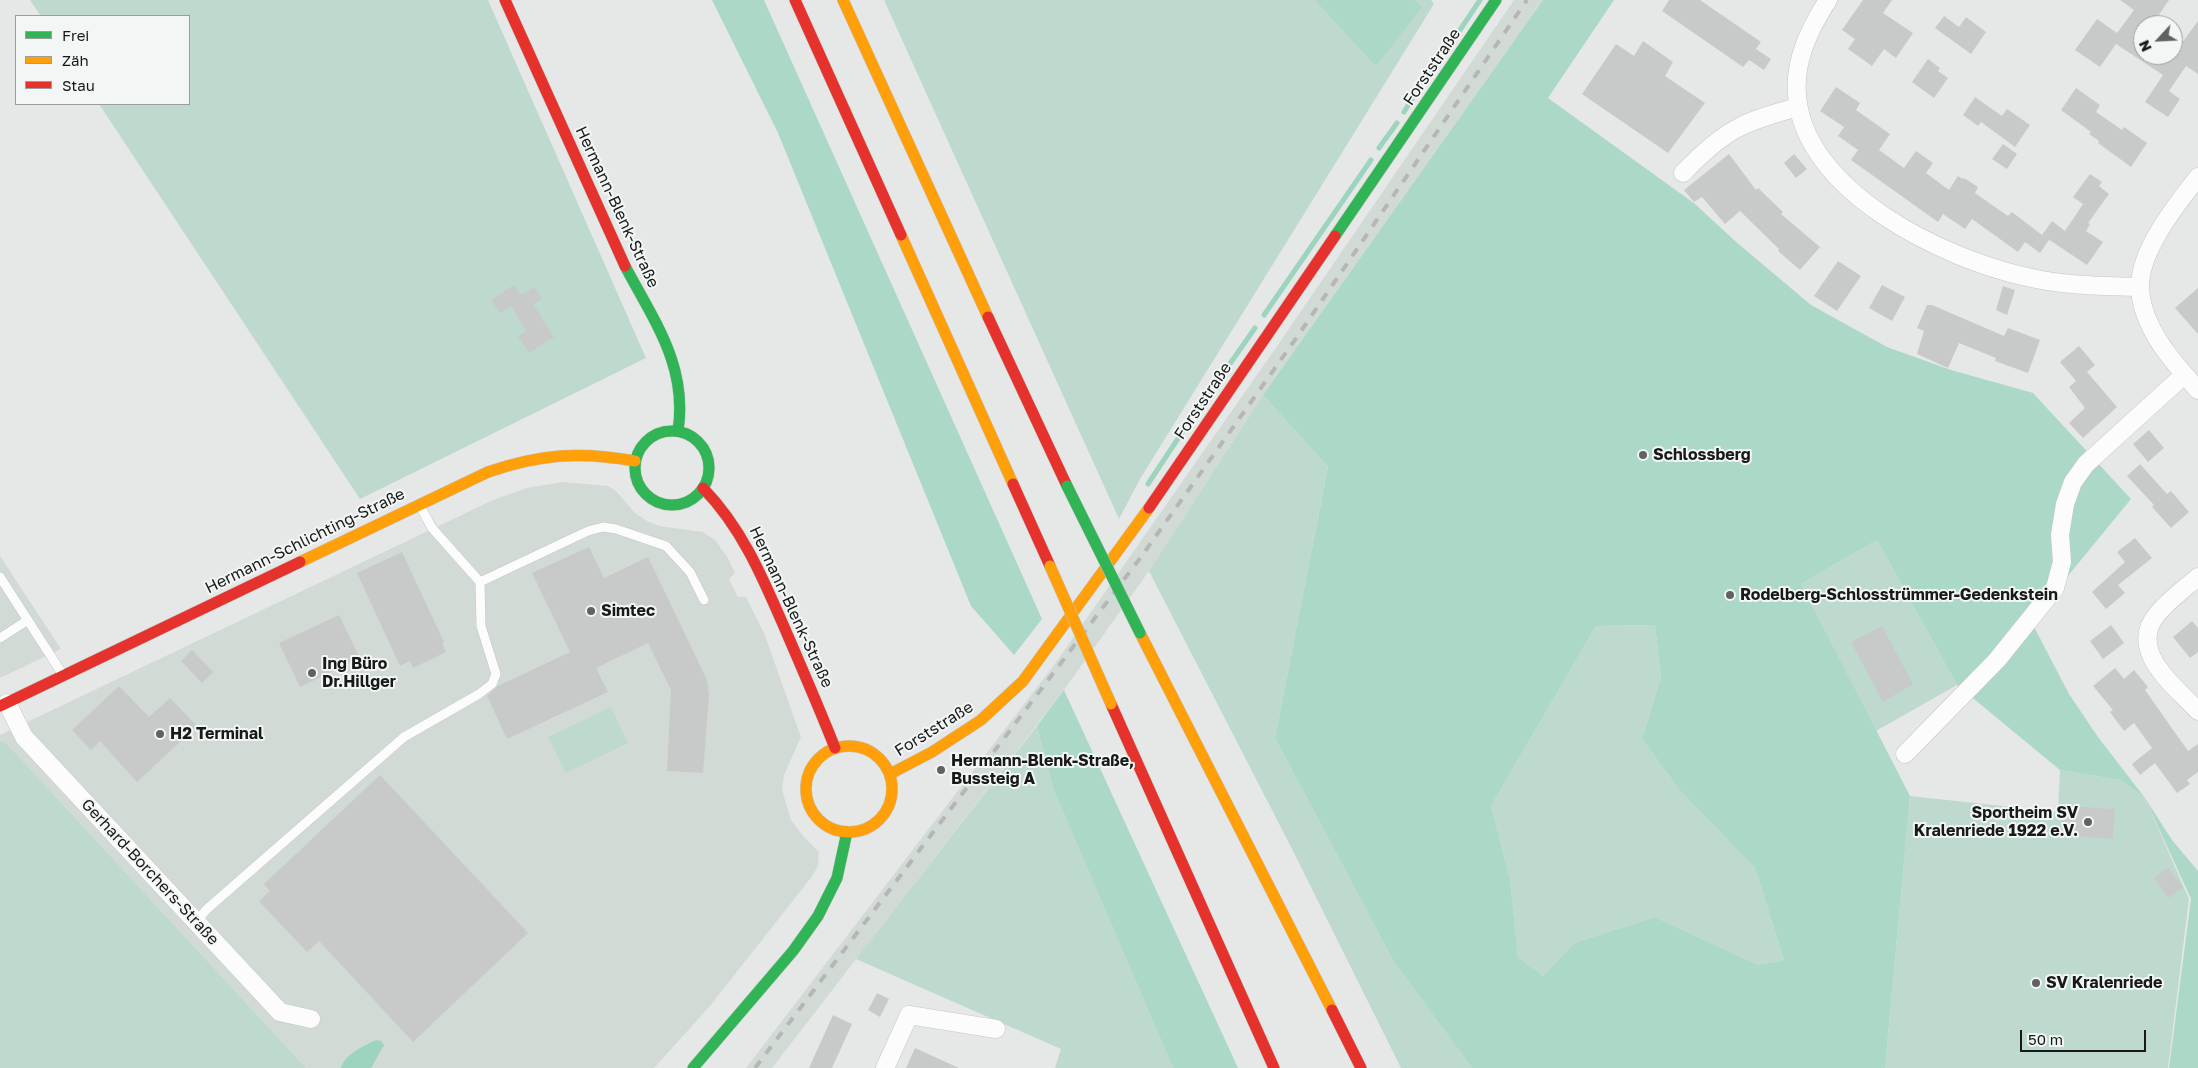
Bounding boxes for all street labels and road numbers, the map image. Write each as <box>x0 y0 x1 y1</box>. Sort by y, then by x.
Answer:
street label: Forststraße <box>1399 25 1465 109</box>
street label: Hermann-Blenk-Straße <box>571 123 663 291</box>
street label: Forststraße <box>1170 359 1236 443</box>
street label: Hermann-Schlichting-Straße <box>202 484 408 598</box>
street label: Hermann-Blenk-Straße <box>745 523 837 691</box>
street label: Forststraße <box>891 697 977 761</box>
street label: Gerhard-Borchers-Straße <box>77 795 223 949</box>

